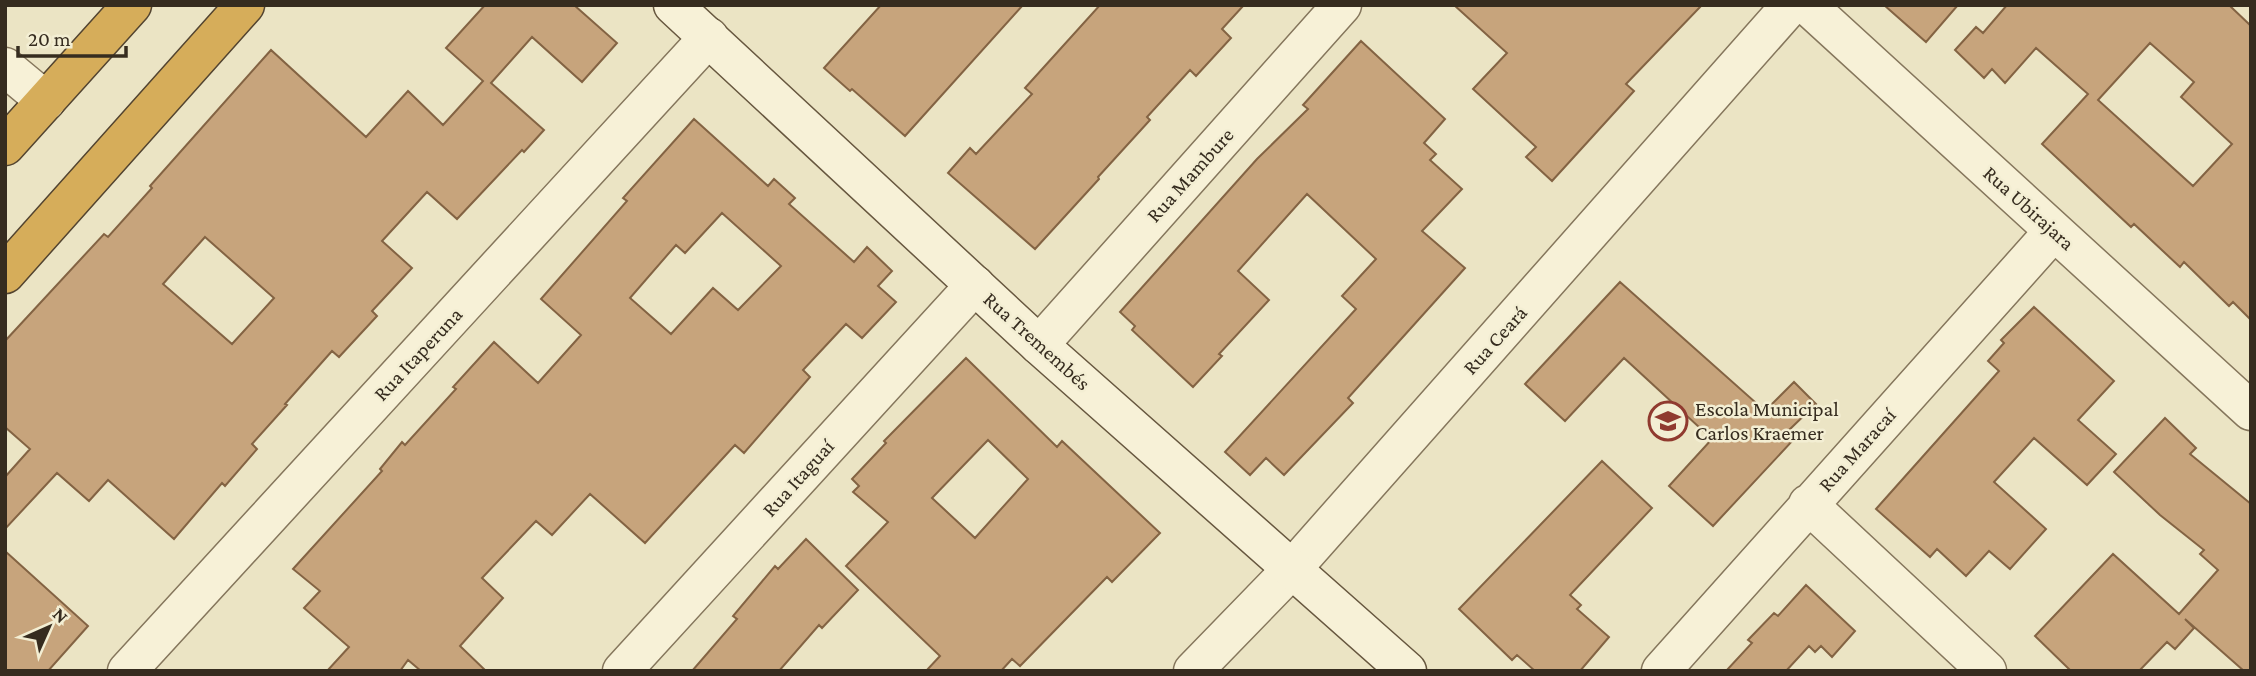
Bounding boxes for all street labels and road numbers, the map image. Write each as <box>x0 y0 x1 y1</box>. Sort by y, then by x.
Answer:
street label: Rua Mambure <box>1141 123 1239 227</box>
street label: Rua Ubirajara <box>1978 161 2080 255</box>
street label: Rua Tremembés <box>979 287 1095 395</box>
street label: Rua Ceará <box>1458 300 1532 379</box>
street label: Rua Itaperuna <box>369 302 468 406</box>
street label: Rua Maracaí <box>1813 402 1902 497</box>
street label: Rua Itaguaí <box>757 433 840 522</box>

